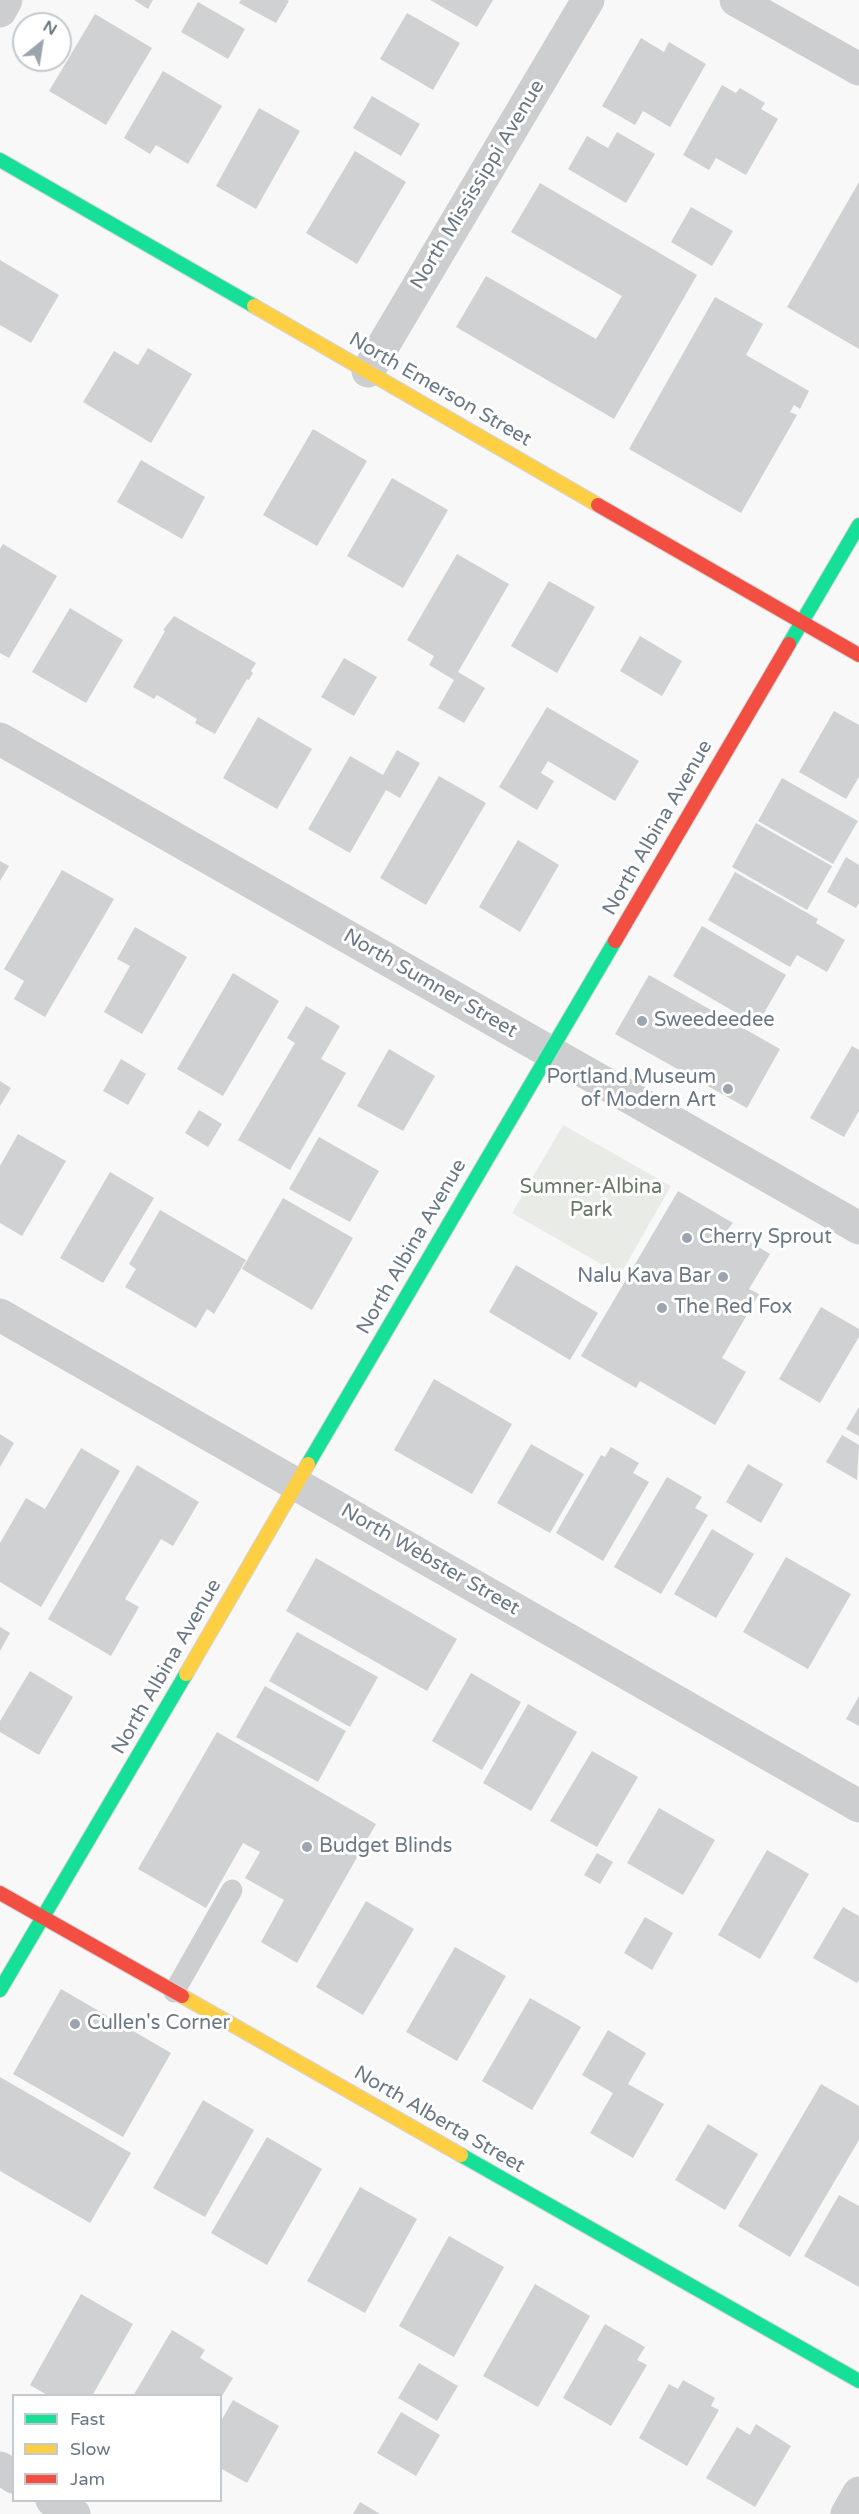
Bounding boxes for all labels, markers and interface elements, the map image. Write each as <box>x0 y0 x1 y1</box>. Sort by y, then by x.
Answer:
north arrow <box>12 12 72 72</box>
text: N <box>39 16 61 40</box>
street label: North Mississippi Avenue <box>406 76 550 294</box>
street label: North Emerson Street <box>344 328 536 452</box>
street label: North Albina Avenue <box>598 736 718 920</box>
street label: North Sumner Street <box>339 924 521 1044</box>
place label: Sweedeedee <box>654 1009 775 1033</box>
marker: Sweedeedee <box>635 1014 649 1028</box>
place label: Portland Museum of Modern Art <box>546 1066 716 1113</box>
marker: Portland Museum of Modern Art <box>721 1082 735 1096</box>
street label: North Albina Avenue <box>352 1155 472 1339</box>
park label: Sumner-Albina Park <box>520 1176 662 1223</box>
place label: Cherry Sprout <box>699 1226 832 1250</box>
marker: Cherry Sprout <box>680 1231 694 1245</box>
place label: Nalu Kava Bar <box>577 1265 711 1289</box>
marker: Nalu Kava Bar <box>716 1270 730 1284</box>
place label: The Red Fox <box>674 1296 792 1320</box>
marker: The Red Fox <box>655 1301 669 1315</box>
street label: North Webster Street <box>336 1499 524 1621</box>
street label: North Albina Avenue <box>107 1575 227 1759</box>
place label: Budget Blinds <box>319 1835 452 1859</box>
marker: Budget Blinds <box>300 1840 314 1854</box>
place label: Cullen's Corner <box>87 2012 230 2036</box>
marker: Cullen's Corner <box>68 2017 82 2031</box>
street label: North Alberta Street <box>349 2061 529 2179</box>
legend <box>12 2394 222 2502</box>
text: Fast <box>70 2408 105 2430</box>
text: Slow <box>70 2438 111 2460</box>
text: Jam <box>70 2468 105 2490</box>

